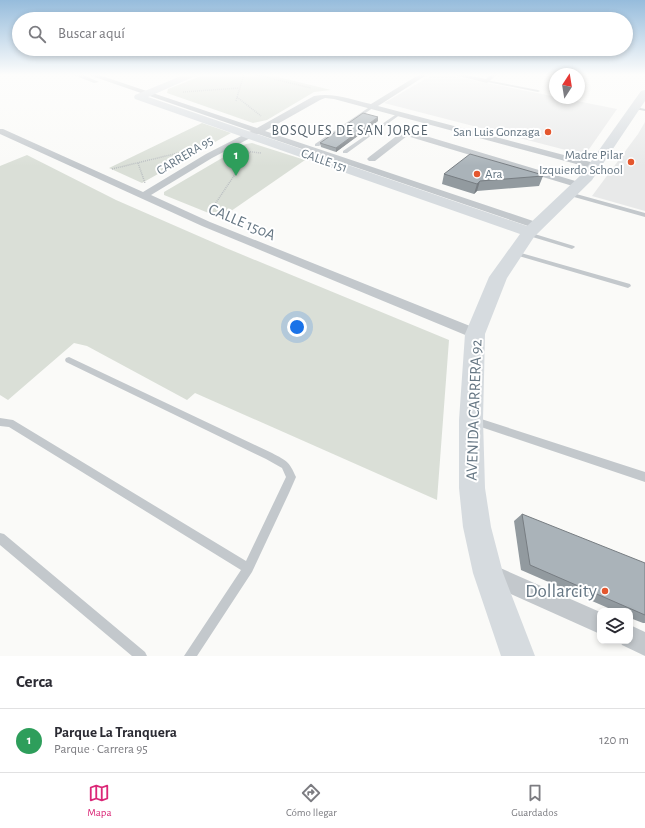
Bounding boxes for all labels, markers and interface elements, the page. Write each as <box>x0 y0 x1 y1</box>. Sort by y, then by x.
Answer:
search box <box>12 12 633 56</box>
icon: search <box>26 23 48 45</box>
text: Buscar aquí <box>58 26 125 41</box>
north arrow <box>549 68 585 104</box>
district label: BOSQUES DE SAN JORGE <box>272 124 428 138</box>
place label: San Luis Gonzaga <box>453 126 540 139</box>
marker: San Luis Gonzaga <box>543 127 553 137</box>
street label: CARRERA 95 <box>154 134 216 178</box>
pin: 1 <box>223 143 249 176</box>
street label: CALLE 151 <box>299 147 349 175</box>
place label: Madre Pilar Izquierdo School <box>539 149 624 177</box>
marker: Madre Pilar Izquierdo School <box>626 157 636 167</box>
place label: Ara <box>485 168 502 181</box>
marker: Ara <box>472 169 482 179</box>
street label: CALLE 150A <box>206 201 278 243</box>
your location <box>287 317 307 337</box>
street label: AVENIDA CARRERA 92 <box>464 339 484 481</box>
place label: Dollarcity <box>525 582 597 601</box>
marker: Dollarcity <box>600 586 610 596</box>
map controls <box>597 608 633 644</box>
button: layers <box>597 608 633 644</box>
text: Cerca <box>16 673 53 690</box>
text: Parque La Tranquera <box>54 725 177 740</box>
text: 1 <box>27 734 31 747</box>
text: 120 m <box>599 734 629 747</box>
text: Parque · Carrera 95 <box>54 743 148 756</box>
tab: Mapa <box>87 782 112 819</box>
tab: Cómo llegar <box>286 782 337 819</box>
tab: Guardados <box>511 782 558 819</box>

